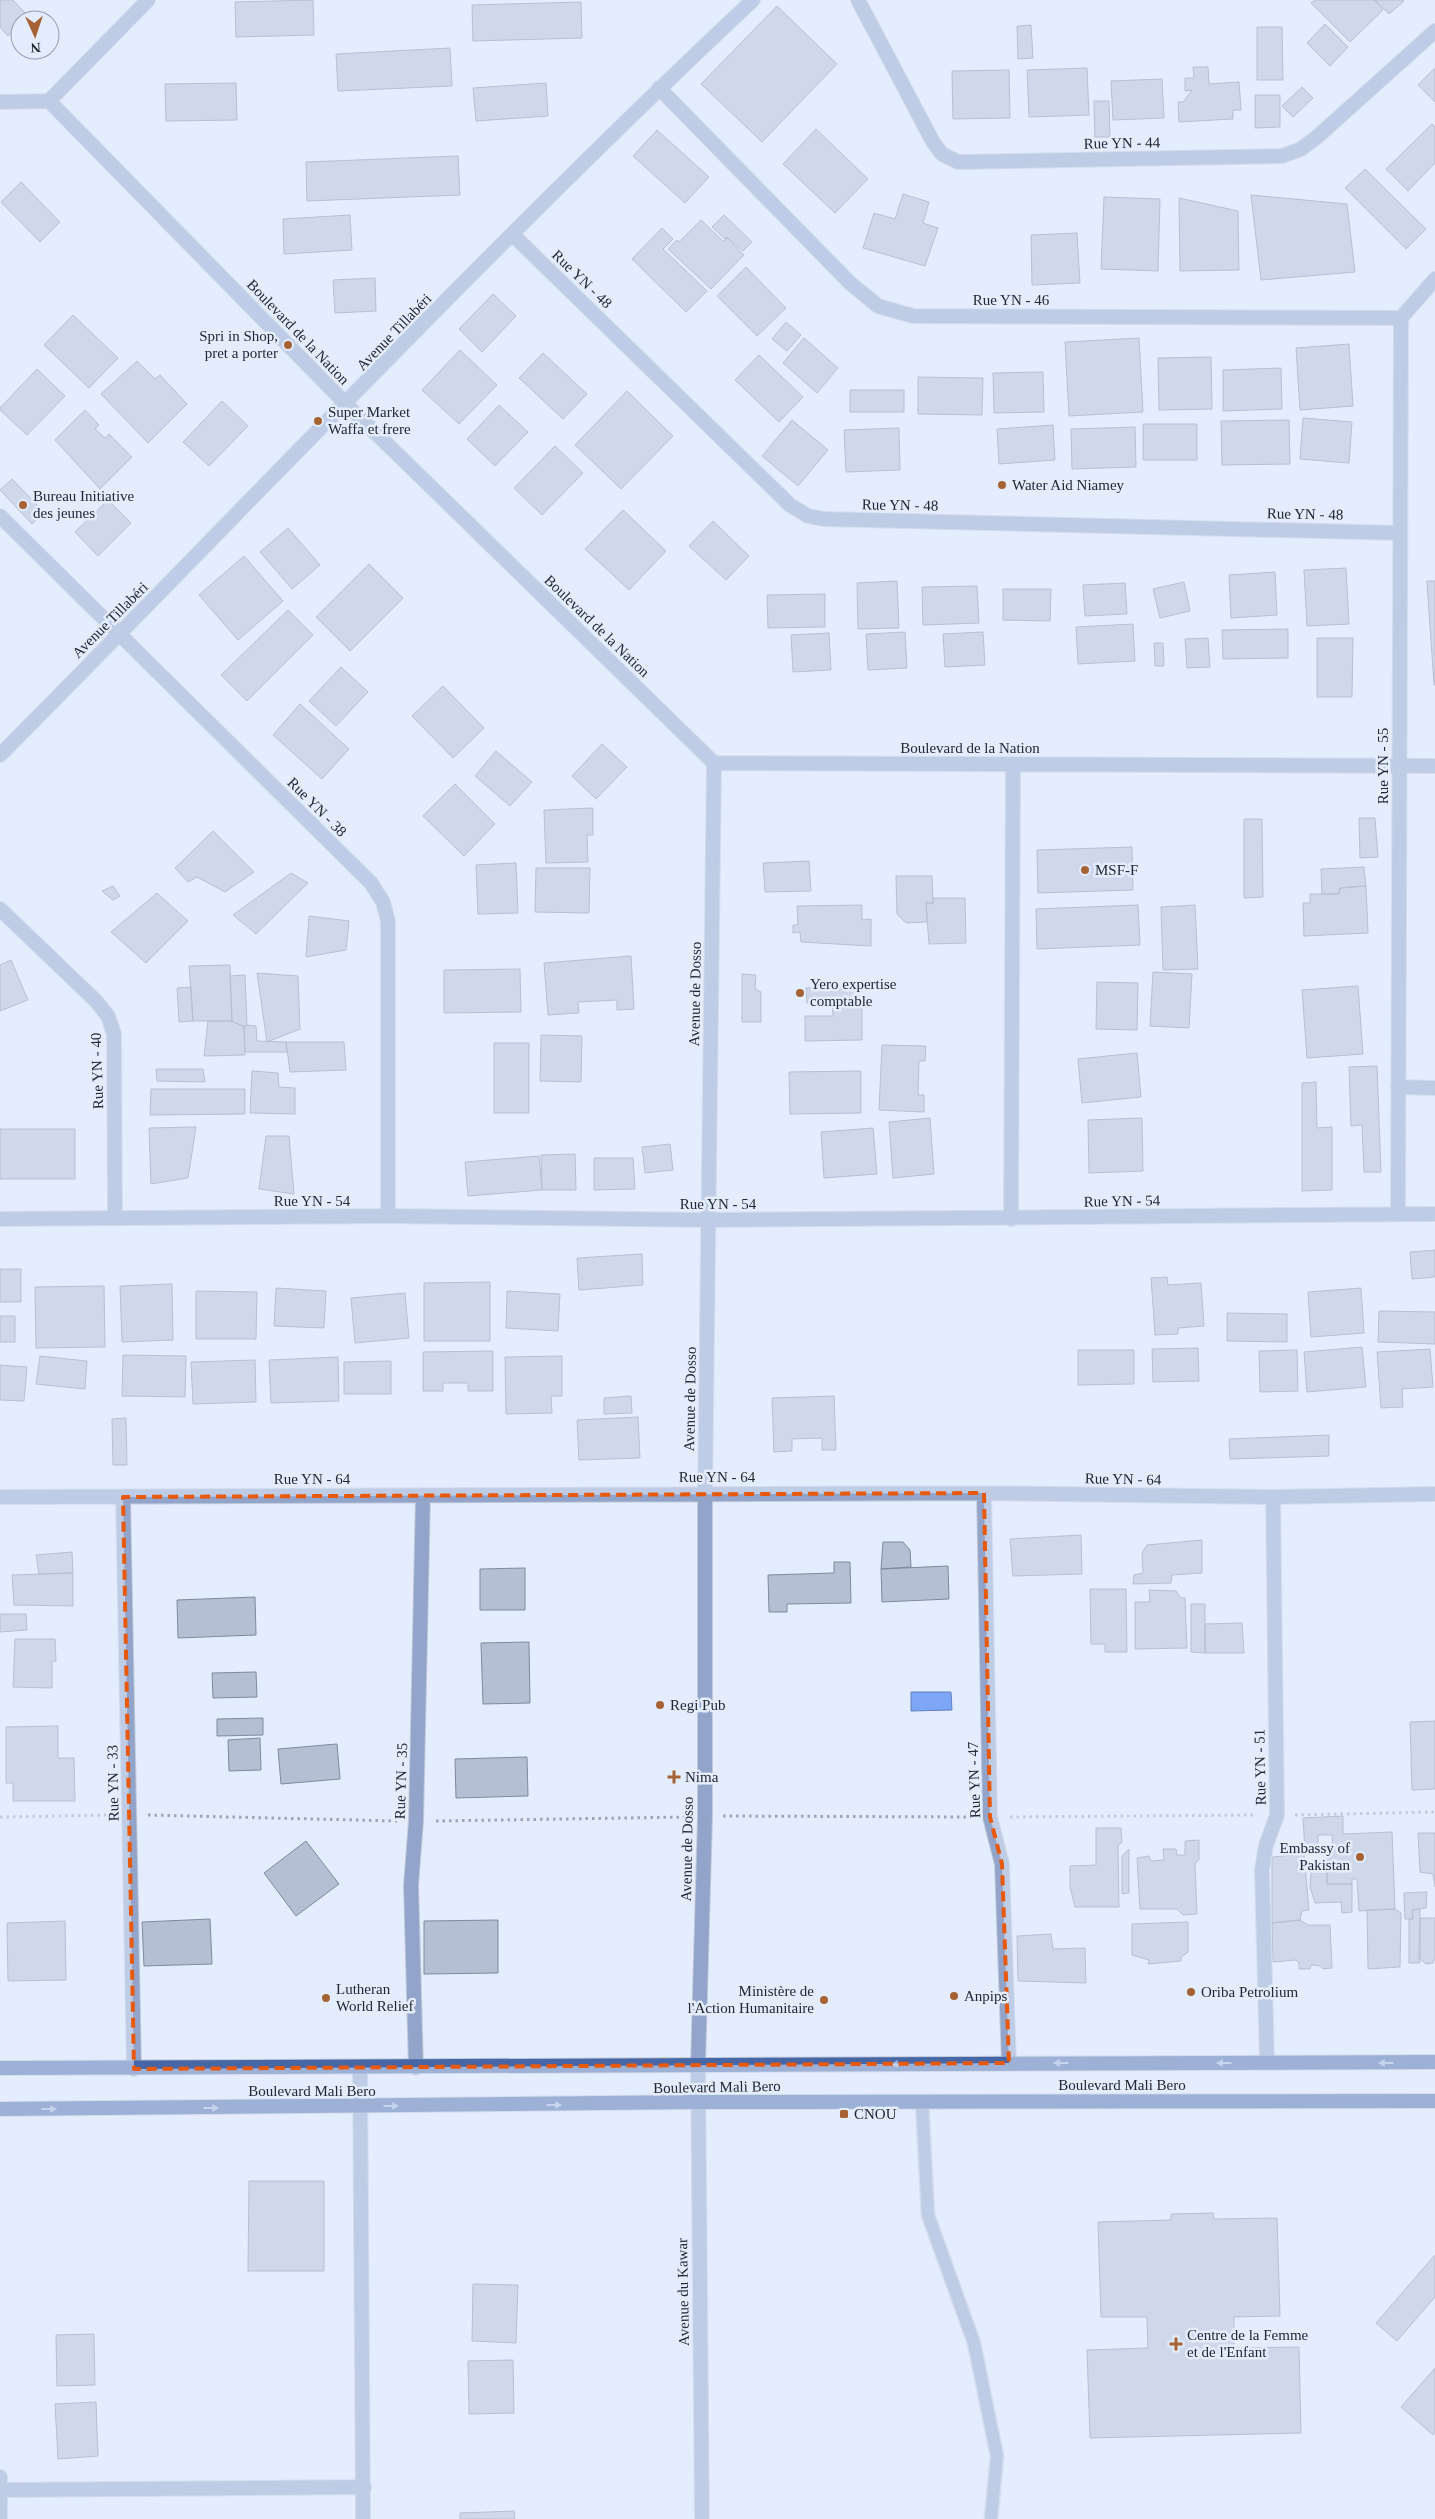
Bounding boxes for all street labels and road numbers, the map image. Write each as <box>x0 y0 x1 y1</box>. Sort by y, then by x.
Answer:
street label: Rue YN - 44 <box>1084 134 1161 152</box>
street label: Rue YN - 48 <box>549 247 615 311</box>
street label: Boulevard de la Nation <box>244 276 353 388</box>
street label: Avenue Tillabéri <box>353 290 435 374</box>
street label: Rue YN - 46 <box>973 292 1050 308</box>
street label: Rue YN - 48 <box>862 496 938 514</box>
street label: Rue YN - 48 <box>1267 505 1343 523</box>
street label: Boulevard de la Nation <box>541 572 653 681</box>
street label: Avenue Tillabéri <box>69 579 151 661</box>
street label: Rue YN - 55 <box>1375 728 1391 804</box>
street label: Boulevard de la Nation <box>900 740 1040 756</box>
street label: Rue YN - 38 <box>284 774 350 840</box>
street label: Avenue de Dosso <box>686 942 704 1046</box>
street label: Rue YN - 40 <box>88 1032 106 1110</box>
street label: Rue YN - 54 <box>1084 1192 1161 1210</box>
street label: Rue YN - 54 <box>274 1193 351 1209</box>
street label: Rue YN - 54 <box>680 1196 757 1212</box>
street label: Avenue de Dosso <box>681 1347 699 1451</box>
street label: Rue YN - 64 <box>679 1469 756 1485</box>
street label: Rue YN - 64 <box>1085 1470 1162 1488</box>
street label: Rue YN - 64 <box>274 1471 351 1487</box>
street label: Rue YN - 51 <box>1251 1729 1269 1805</box>
street label: Rue YN - 47 <box>965 1741 983 1819</box>
street label: Rue YN - 35 <box>392 1742 410 1820</box>
street label: Rue YN - 33 <box>104 1745 122 1821</box>
street label: Avenue de Dosso <box>678 1797 696 1901</box>
street label: Boulevard Mali Bero <box>1058 2077 1186 2093</box>
street label: Boulevard Mali Bero <box>653 2078 781 2096</box>
street label: Boulevard Mali Bero <box>248 2083 376 2099</box>
street label: Avenue du Kawar <box>674 2238 692 2346</box>

